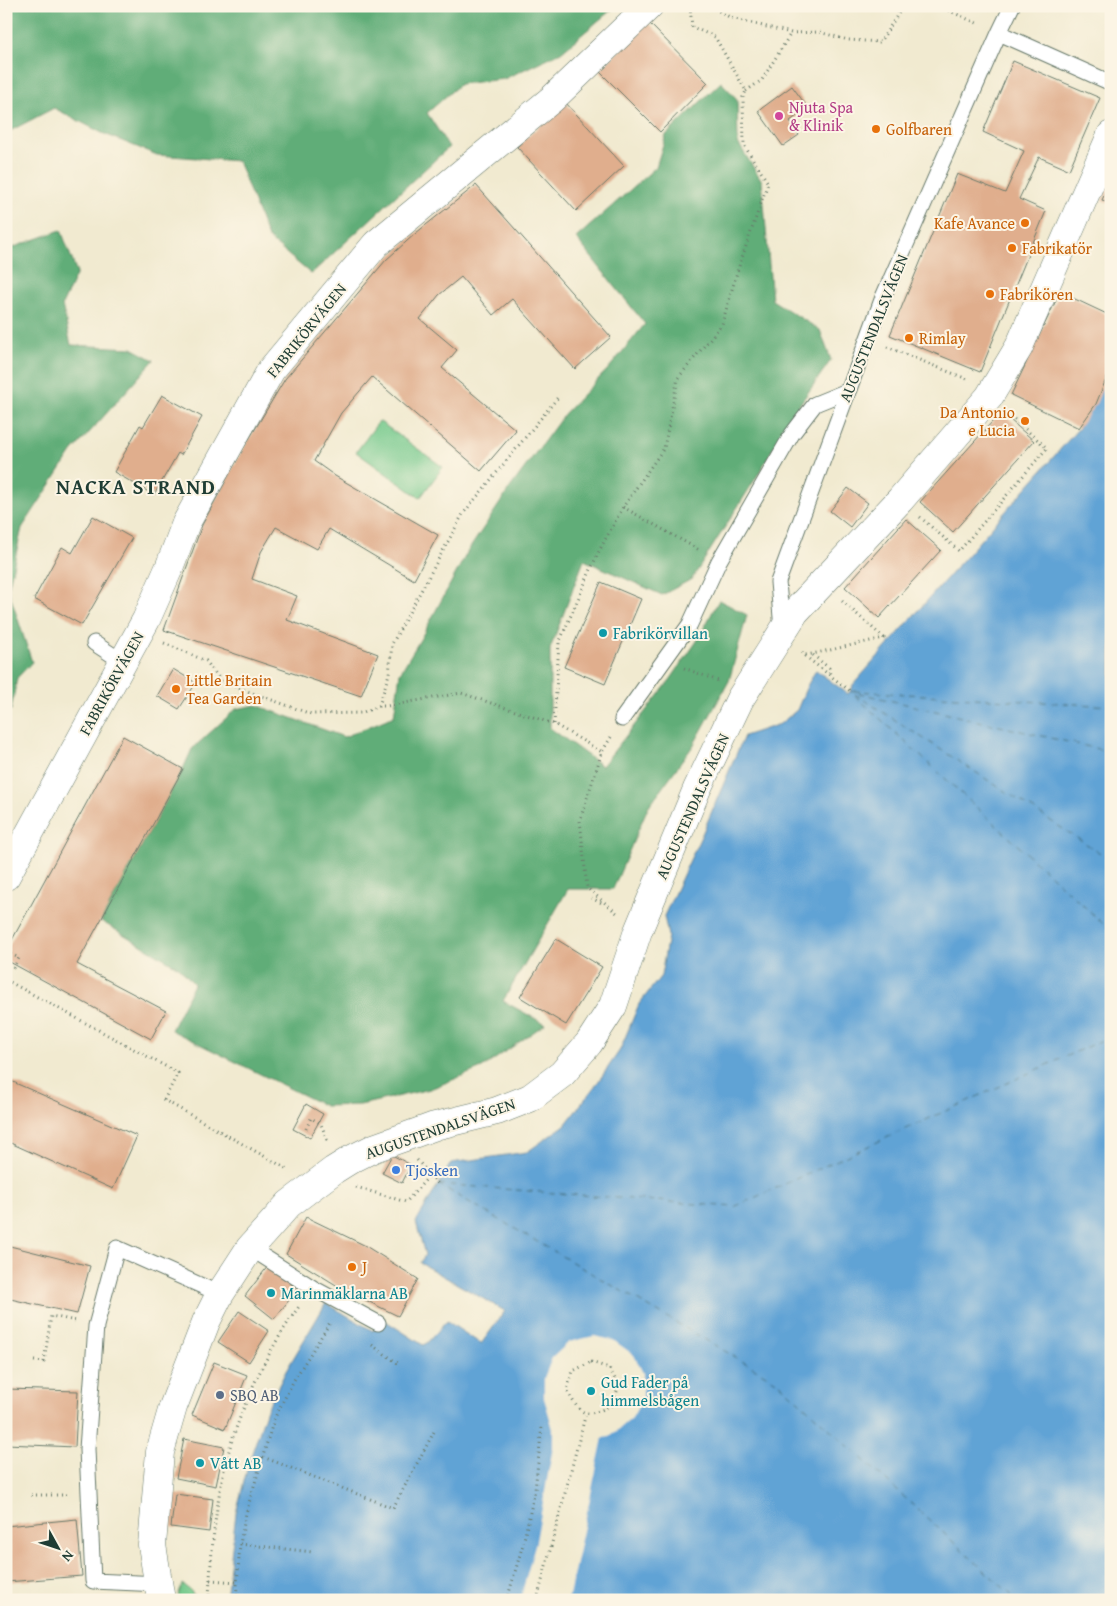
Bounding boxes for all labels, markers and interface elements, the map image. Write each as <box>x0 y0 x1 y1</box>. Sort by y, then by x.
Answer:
place label: Njuta Spa & Klinik <box>789 95 854 137</box>
marker: Njuta Spa & Klinik <box>773 110 785 122</box>
place label: Golfbaren <box>886 117 952 141</box>
marker: Golfbaren <box>870 123 882 135</box>
place label: Kafe Avance <box>934 211 1015 235</box>
marker: Kafe Avance <box>1019 217 1031 229</box>
place label: Fabrikatör <box>1022 236 1093 260</box>
marker: Fabrikatör <box>1006 242 1018 254</box>
street label: AUGUSTENDALSVÄGEN <box>832 250 914 406</box>
street label: FABRIKÖRVÄGEN <box>260 277 352 382</box>
place label: Fabrikören <box>1000 282 1073 306</box>
marker: Fabrikören <box>984 288 996 300</box>
place label: Rimlay <box>919 326 966 350</box>
marker: Rimlay <box>903 332 915 344</box>
place label: Da Antonio e Lucia <box>940 400 1015 442</box>
marker: Da Antonio e Lucia <box>1019 415 1031 427</box>
district label: NACKA STRAND <box>56 471 216 502</box>
place label: Fabrikörvillan <box>613 621 708 645</box>
street label: FABRIKÖRVÄGEN <box>73 626 150 739</box>
marker: Fabrikörvillan <box>597 627 609 639</box>
place label: Little Britain Tea Garden <box>186 668 272 710</box>
marker: Little Britain Tea Garden <box>170 683 182 695</box>
street label: AUGUSTENDALSVÄGEN <box>649 729 735 883</box>
street label: AUGUSTENDALSVÄGEN <box>362 1091 519 1165</box>
place label: Tjosken <box>406 1158 458 1182</box>
marker: Tjosken <box>390 1164 402 1176</box>
place label: J <box>360 1255 367 1279</box>
marker: J <box>346 1261 358 1273</box>
place label: Marinmäklarna AB <box>281 1281 408 1305</box>
marker: Marinmäklarna AB <box>265 1287 277 1299</box>
place label: Gud Fader på himmelsbågen <box>601 1370 699 1412</box>
place label: SBQ AB <box>230 1383 279 1407</box>
marker: Gud Fader på himmelsbågen <box>585 1385 597 1397</box>
marker: SBQ AB <box>214 1389 226 1401</box>
place label: Vått AB <box>210 1451 262 1475</box>
marker: Vått AB <box>194 1457 206 1469</box>
north arrow <box>32 1524 82 1574</box>
text: N <box>57 1546 79 1567</box>

